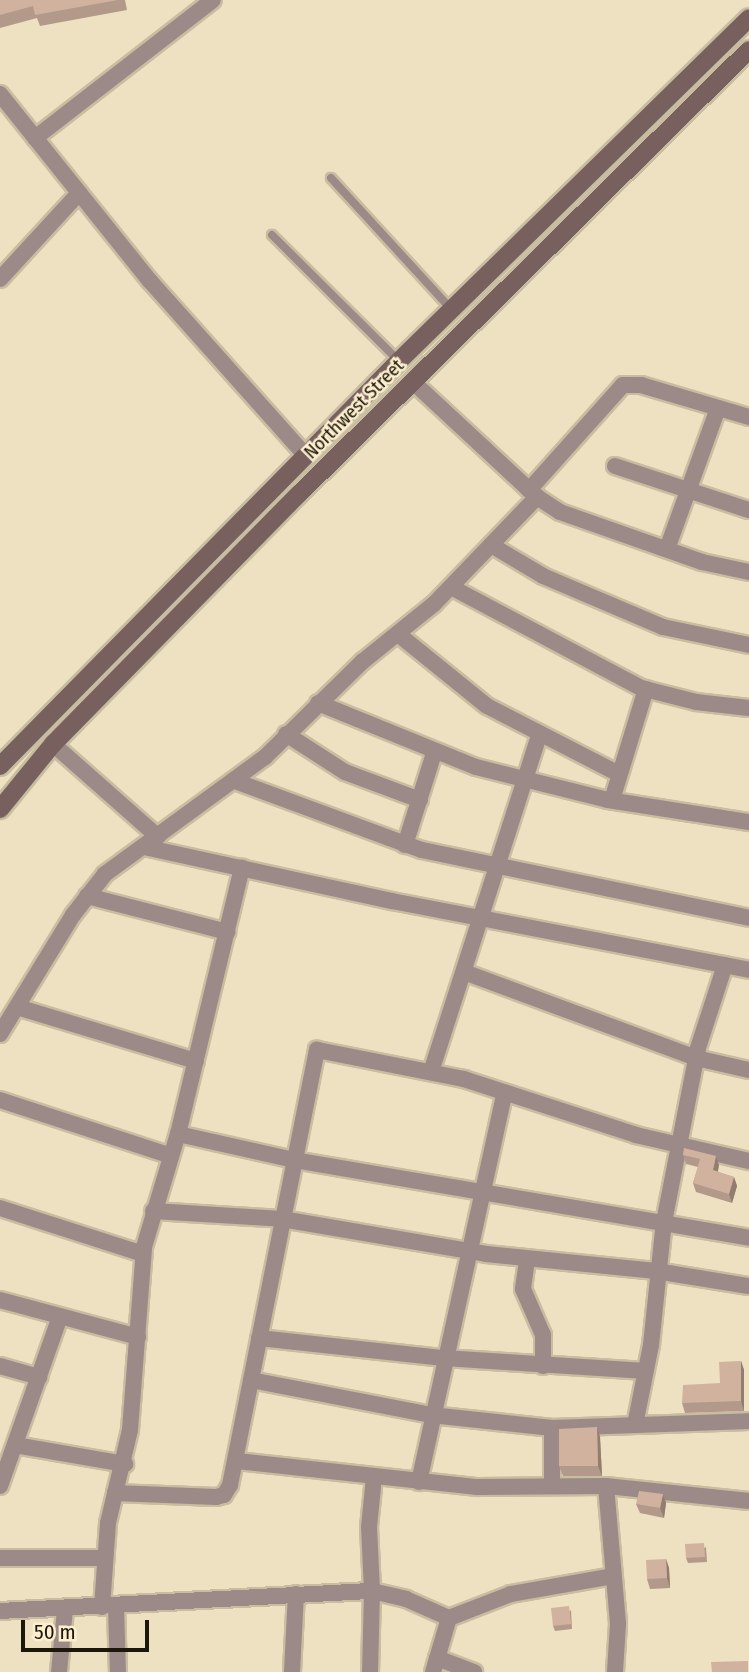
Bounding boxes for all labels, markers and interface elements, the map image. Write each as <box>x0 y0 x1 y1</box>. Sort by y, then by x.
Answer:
street label: Northwest Street <box>299 354 409 464</box>
scale bar <box>24 1606 152 1650</box>
text: 50 m <box>34 1619 76 1645</box>

